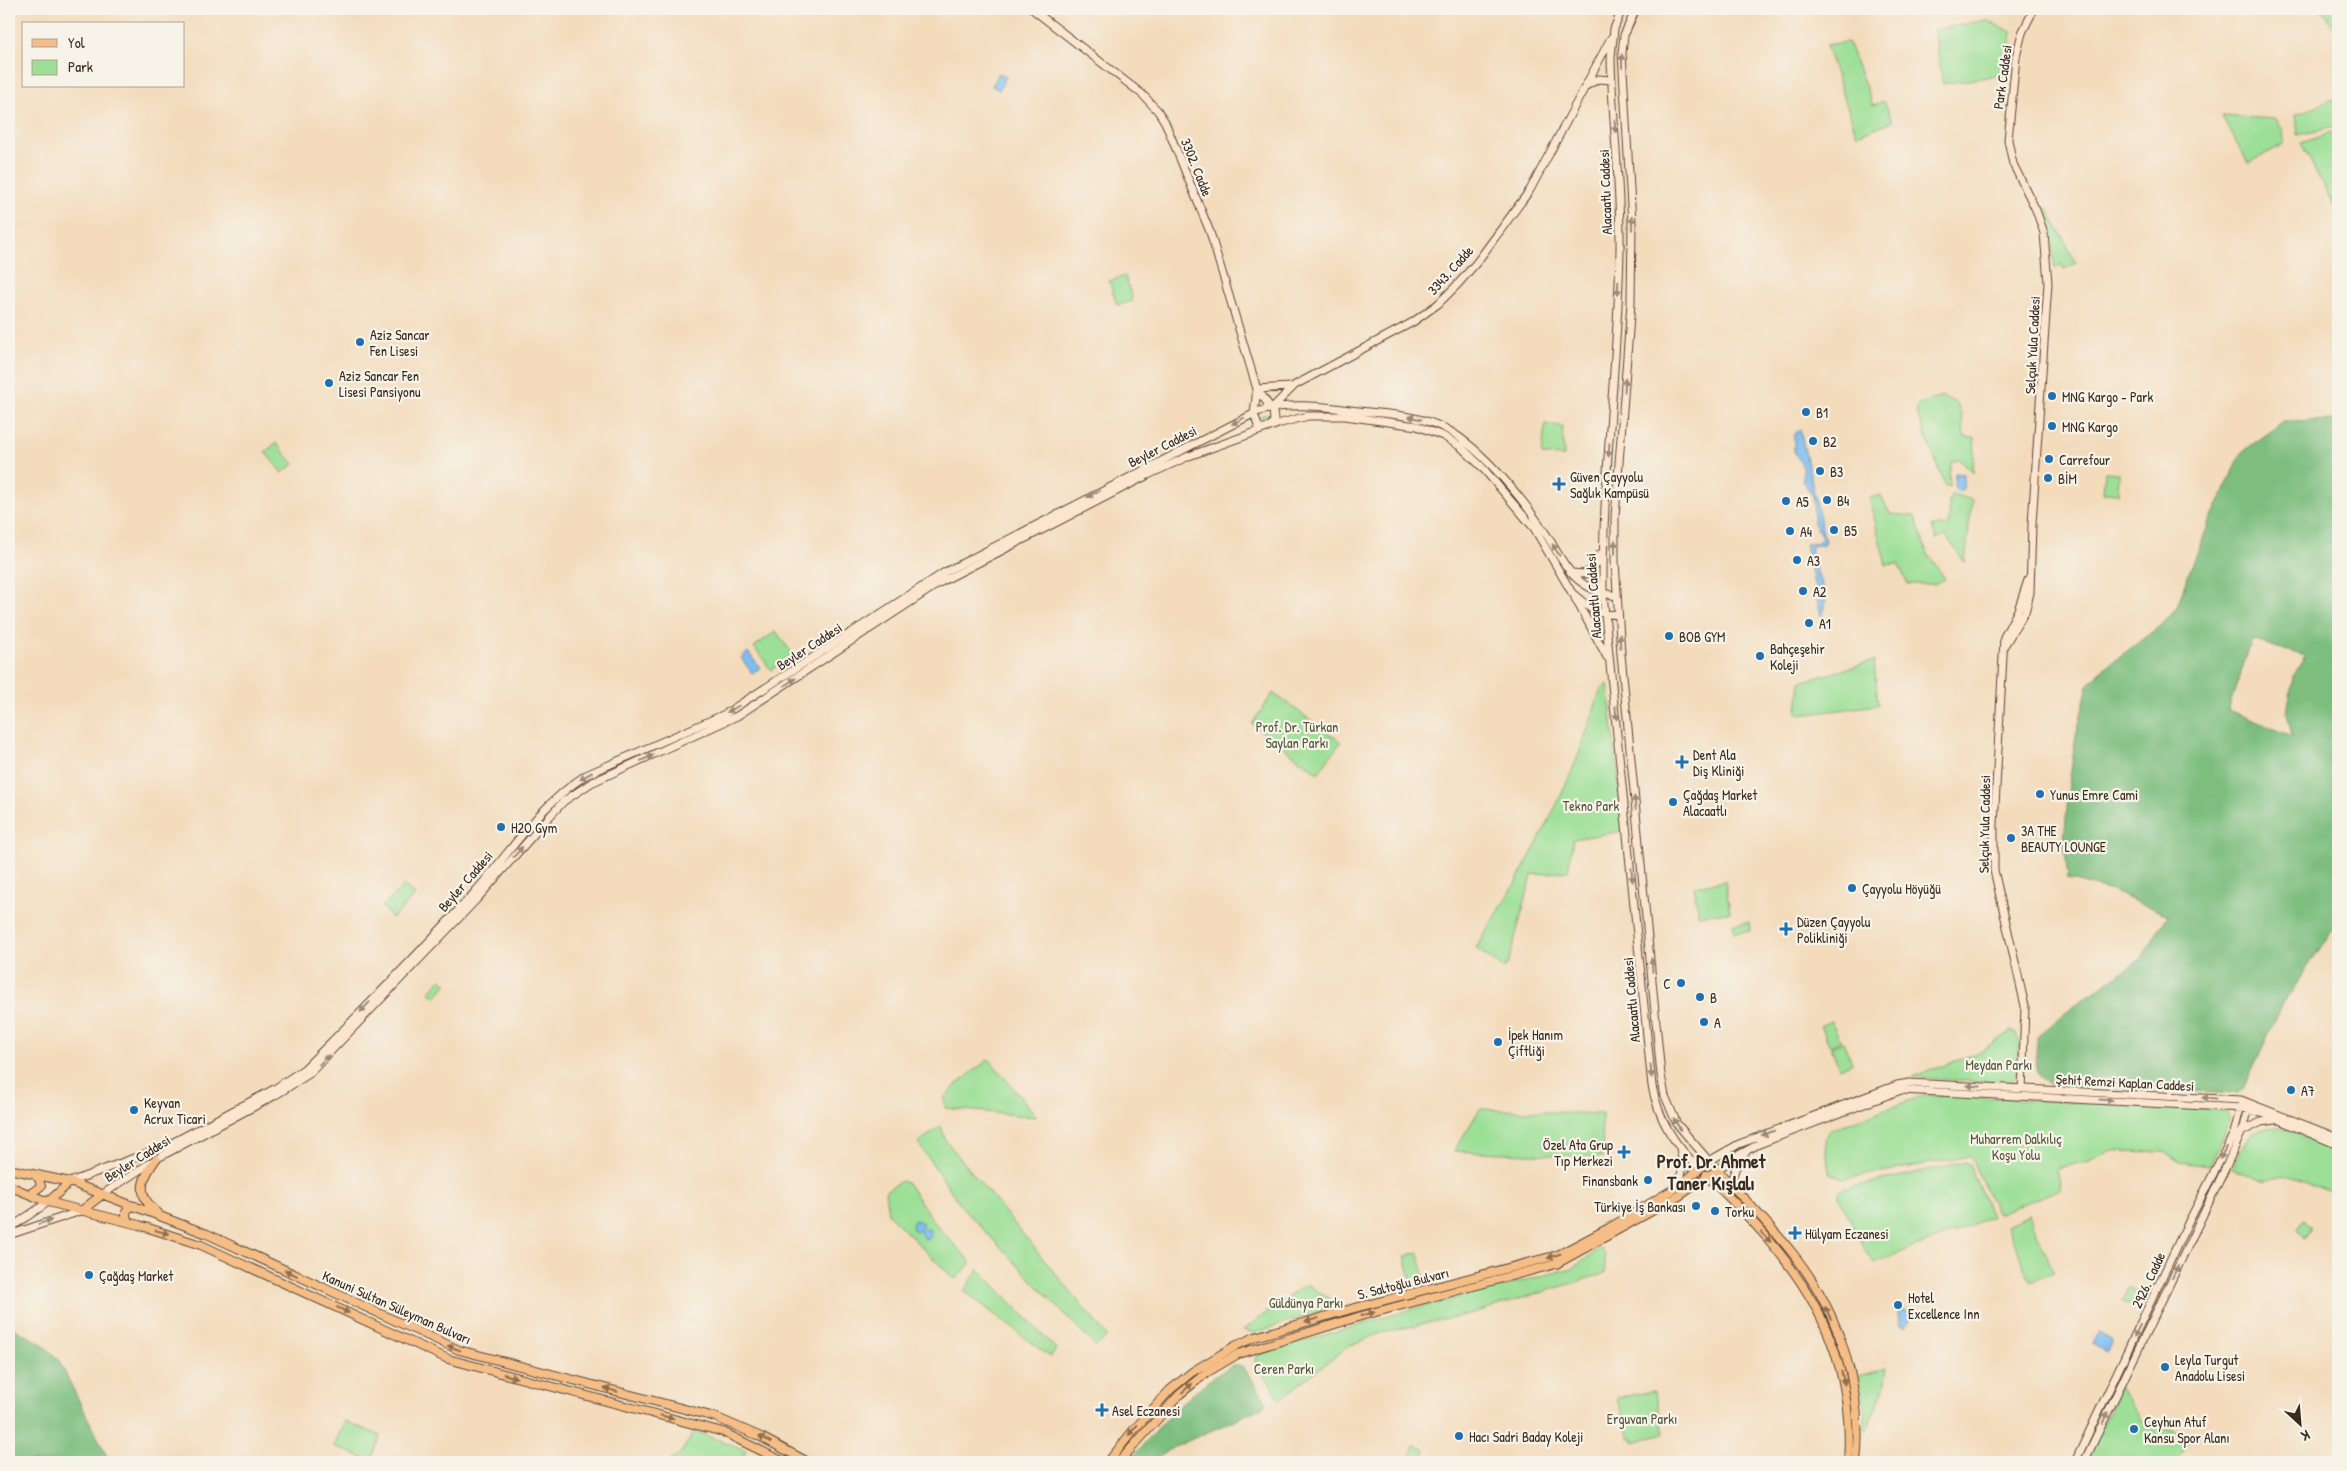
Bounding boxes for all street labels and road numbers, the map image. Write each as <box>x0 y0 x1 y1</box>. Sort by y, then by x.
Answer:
street label: Park Caddesi <box>1988 44 2016 110</box>
street label: 3302. Cadde <box>1177 135 1217 199</box>
street label: Alacaatlı Caddesi <box>1594 149 1616 235</box>
street label: 3343. Cadde <box>1423 241 1477 299</box>
street label: Selçuk Yula Caddesi <box>2020 295 2044 395</box>
street label: Beyler Caddesi <box>1124 421 1200 472</box>
street label: Alacaatlı Caddesi <box>1581 553 1605 639</box>
street label: Beyler Caddesi <box>773 618 846 675</box>
street label: Selçuk Yula Caddesi <box>1974 775 1994 873</box>
street label: Beyler Caddesi <box>433 847 497 916</box>
street label: Alacaatlı Caddesi <box>1618 957 1644 1043</box>
street label: Şehit Remzi Kaplan Caddesi <box>2055 1069 2195 1096</box>
street label: Beyler Caddesi <box>100 1130 174 1187</box>
street label: 2926. Cadde <box>2127 1249 2169 1311</box>
street label: S. Saltoğlu Bulvarı <box>1355 1262 1451 1305</box>
street label: Kanuni Sultan Süleyman Bulvarı <box>319 1266 474 1349</box>

